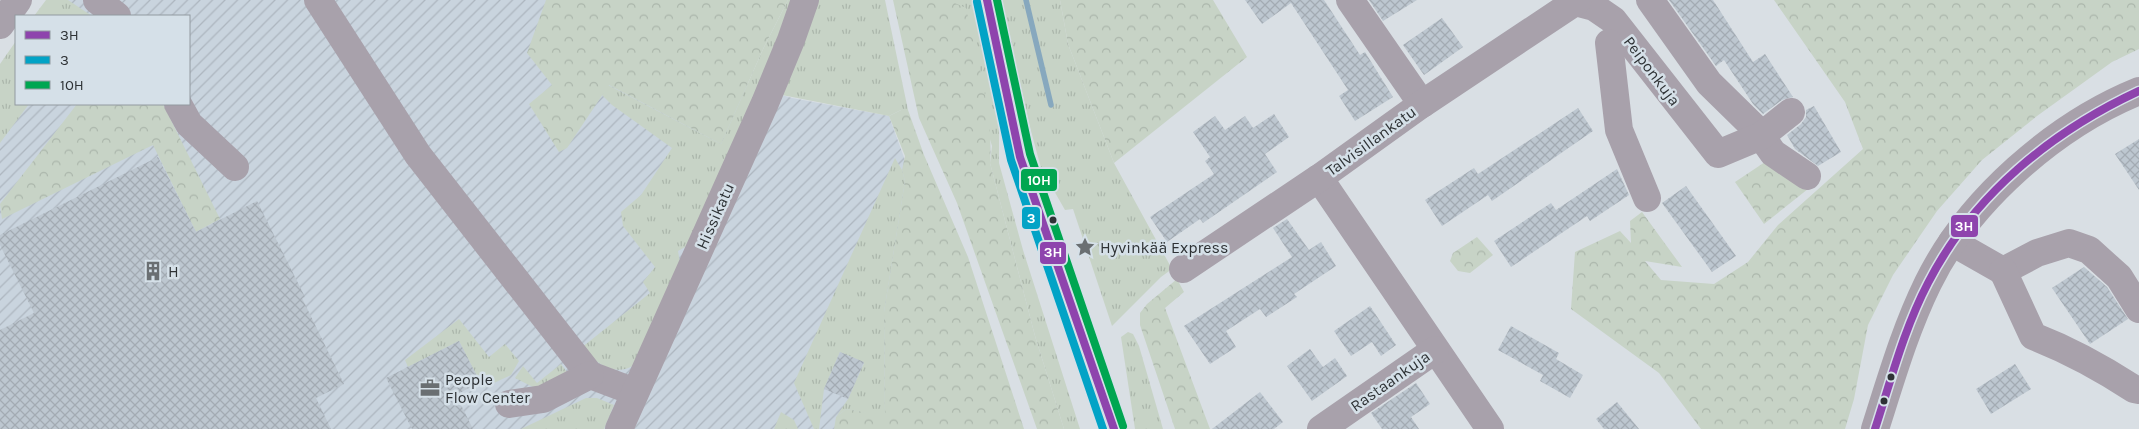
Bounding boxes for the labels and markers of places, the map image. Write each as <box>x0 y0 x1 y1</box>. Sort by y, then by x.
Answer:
unlabelled marker <box>1048 215 1058 225</box>
place icon: Hyvinkää Express <box>1074 236 1096 258</box>
place label: Hyvinkää Express <box>1100 238 1228 257</box>
building icon: H <box>142 260 164 282</box>
place label: H <box>168 262 179 281</box>
place label: People Flow Center <box>445 370 530 407</box>
unlabelled marker <box>1886 372 1896 382</box>
office icon: People Flow Center <box>419 377 441 399</box>
unlabelled marker <box>1879 396 1889 406</box>

